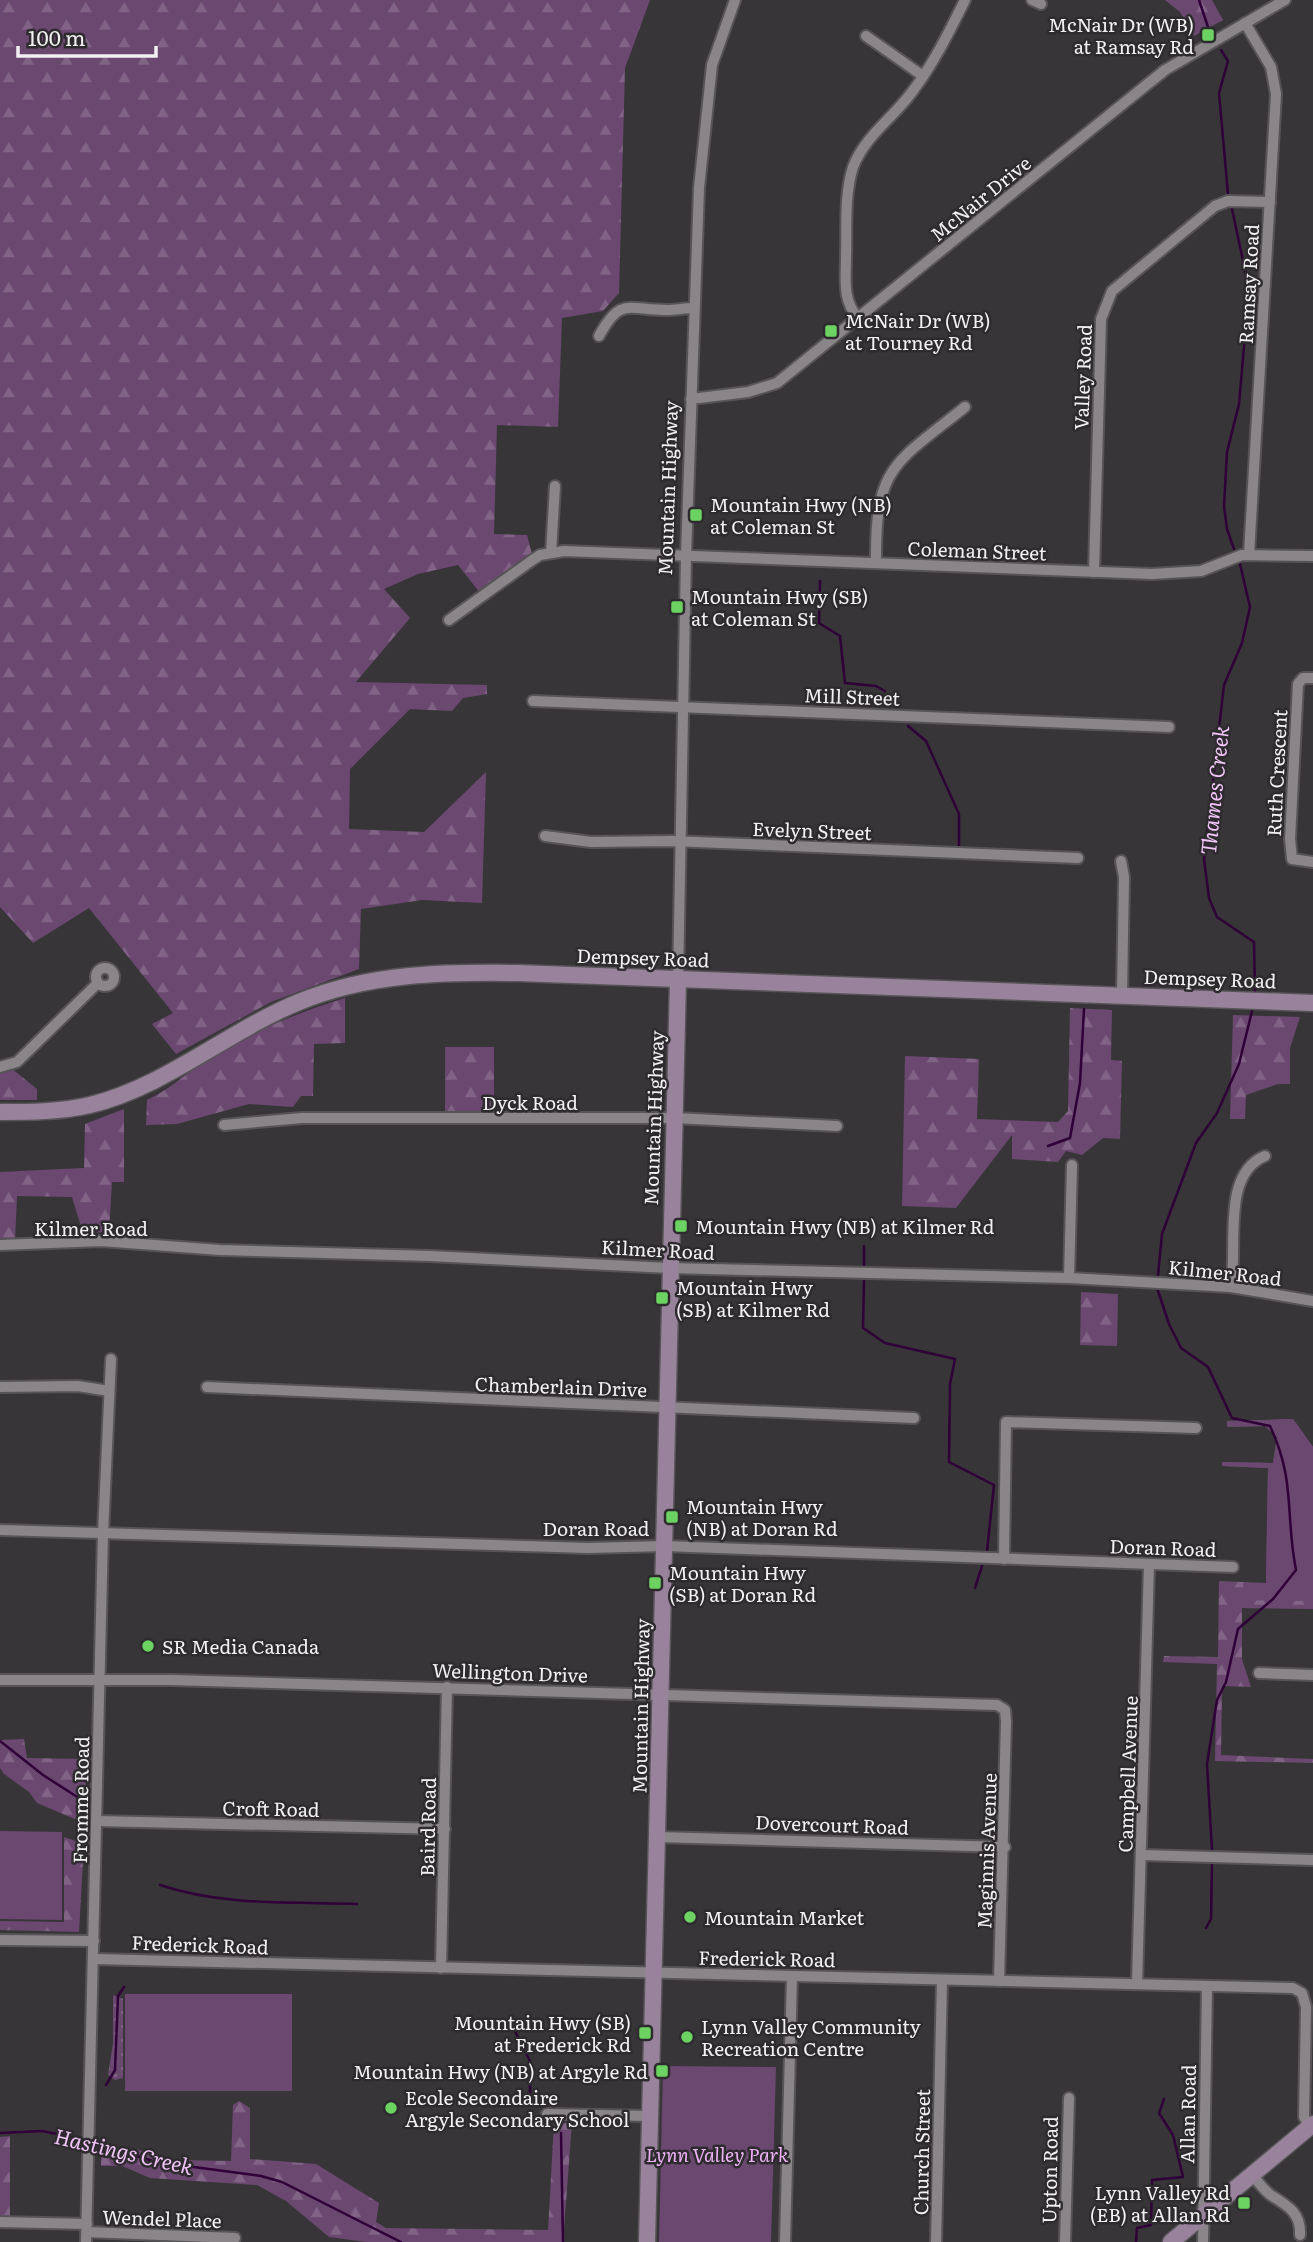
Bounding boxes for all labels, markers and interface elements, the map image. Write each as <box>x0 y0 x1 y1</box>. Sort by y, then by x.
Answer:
place label: McNair Dr (WB) at Ramsay Rd <box>1048 10 1194 60</box>
scale bar <box>18 14 156 58</box>
text: 100 m <box>28 21 85 52</box>
marker: McNair Dr (WB) at Ramsay Rd <box>1200 27 1216 43</box>
street label: McNair Drive <box>924 149 1036 247</box>
street label: Ramsay Road <box>1231 223 1265 345</box>
place label: McNair Dr (WB) at Tourney Rd <box>845 306 991 356</box>
marker: McNair Dr (WB) at Tourney Rd <box>823 323 839 339</box>
street label: Valley Road <box>1066 323 1098 430</box>
street label: Mountain Highway <box>650 400 684 576</box>
place label: Mountain Hwy (NB) at Coleman St <box>710 490 892 540</box>
marker: Mountain Hwy (NB) at Coleman St <box>688 507 704 523</box>
street label: Coleman Street <box>907 534 1047 566</box>
place label: Mountain Hwy (SB) at Coleman St <box>691 582 868 632</box>
marker: Mountain Hwy (SB) at Coleman St <box>669 599 685 615</box>
street label: Mill Street <box>803 680 901 712</box>
street label: Ruth Crescent <box>1259 708 1293 837</box>
water label: Thames Creek <box>1191 724 1235 856</box>
street label: Evelyn Street <box>752 814 872 846</box>
street label: Dempsey Road <box>576 941 710 973</box>
street label: Dempsey Road <box>1143 962 1277 994</box>
street label: Mountain Highway <box>636 1030 670 1206</box>
street label: Dyck Road <box>482 1088 578 1116</box>
place label: Mountain Hwy (NB) at Kilmer Rd <box>695 1212 995 1240</box>
street label: Kilmer Road <box>34 1214 148 1242</box>
marker: Mountain Hwy (NB) at Kilmer Rd <box>673 1218 689 1234</box>
street label: Kilmer Road <box>600 1232 716 1266</box>
street label: Kilmer Road <box>1167 1252 1283 1292</box>
place label: Mountain Hwy (SB) at Kilmer Rd <box>676 1273 830 1323</box>
marker: Mountain Hwy (SB) at Kilmer Rd <box>654 1290 670 1306</box>
street label: Chamberlain Drive <box>474 1369 648 1403</box>
place label: Mountain Hwy (NB) at Doran Rd <box>686 1492 838 1542</box>
marker: Mountain Hwy (NB) at Doran Rd <box>664 1509 680 1525</box>
street label: Doran Road <box>543 1514 650 1542</box>
street label: Doran Road <box>1109 1531 1217 1563</box>
place label: Mountain Hwy (SB) at Doran Rd <box>669 1558 817 1608</box>
marker: Mountain Hwy (SB) at Doran Rd <box>647 1575 663 1591</box>
street label: Mountain Highway <box>624 1618 656 1794</box>
place label: SR Media Canada <box>162 1632 320 1660</box>
marker: SR Media Canada <box>140 1638 156 1654</box>
street label: Wellington Drive <box>432 1655 588 1689</box>
street label: Campbell Avenue <box>1110 1695 1144 1853</box>
street label: Fromme Road <box>65 1736 95 1864</box>
street label: Maginnis Avenue <box>969 1772 1003 1930</box>
street label: Baird Road <box>412 1777 442 1877</box>
street label: Croft Road <box>222 1793 320 1823</box>
street label: Dovercourt Road <box>755 1807 910 1841</box>
place label: Mountain Market <box>704 1903 864 1931</box>
marker: Mountain Market <box>682 1909 698 1925</box>
street label: Frederick Road <box>131 1928 269 1960</box>
street label: Frederick Road <box>698 1943 836 1973</box>
place label: Mountain Hwy (SB) at Frederick Rd <box>454 2008 631 2058</box>
place label: Lynn Valley Community Recreation Centre <box>701 2012 921 2062</box>
marker: Mountain Hwy (SB) at Frederick Rd <box>637 2025 653 2041</box>
marker: Lynn Valley Community Recreation Centre <box>679 2029 695 2045</box>
place label: Mountain Hwy (NB) at Argyle Rd <box>353 2057 648 2085</box>
marker: Mountain Hwy (NB) at Argyle Rd <box>654 2063 670 2079</box>
street label: Allan Road <box>1172 2064 1202 2164</box>
place label: Ecole Secondaire Argyle Secondary School <box>405 2083 629 2133</box>
street label: Church Street <box>906 2088 936 2215</box>
marker: Ecole Secondaire Argyle Secondary School <box>383 2100 399 2116</box>
street label: Upton Road <box>1034 2116 1064 2224</box>
water label: Hastings Creek <box>52 2119 197 2181</box>
park label: Lynn Valley Park <box>646 2140 789 2168</box>
place label: Lynn Valley Rd (EB) at Allan Rd <box>1090 2178 1230 2228</box>
marker: Lynn Valley Rd (EB) at Allan Rd <box>1236 2195 1252 2211</box>
street label: Wendel Place <box>102 2202 222 2234</box>

